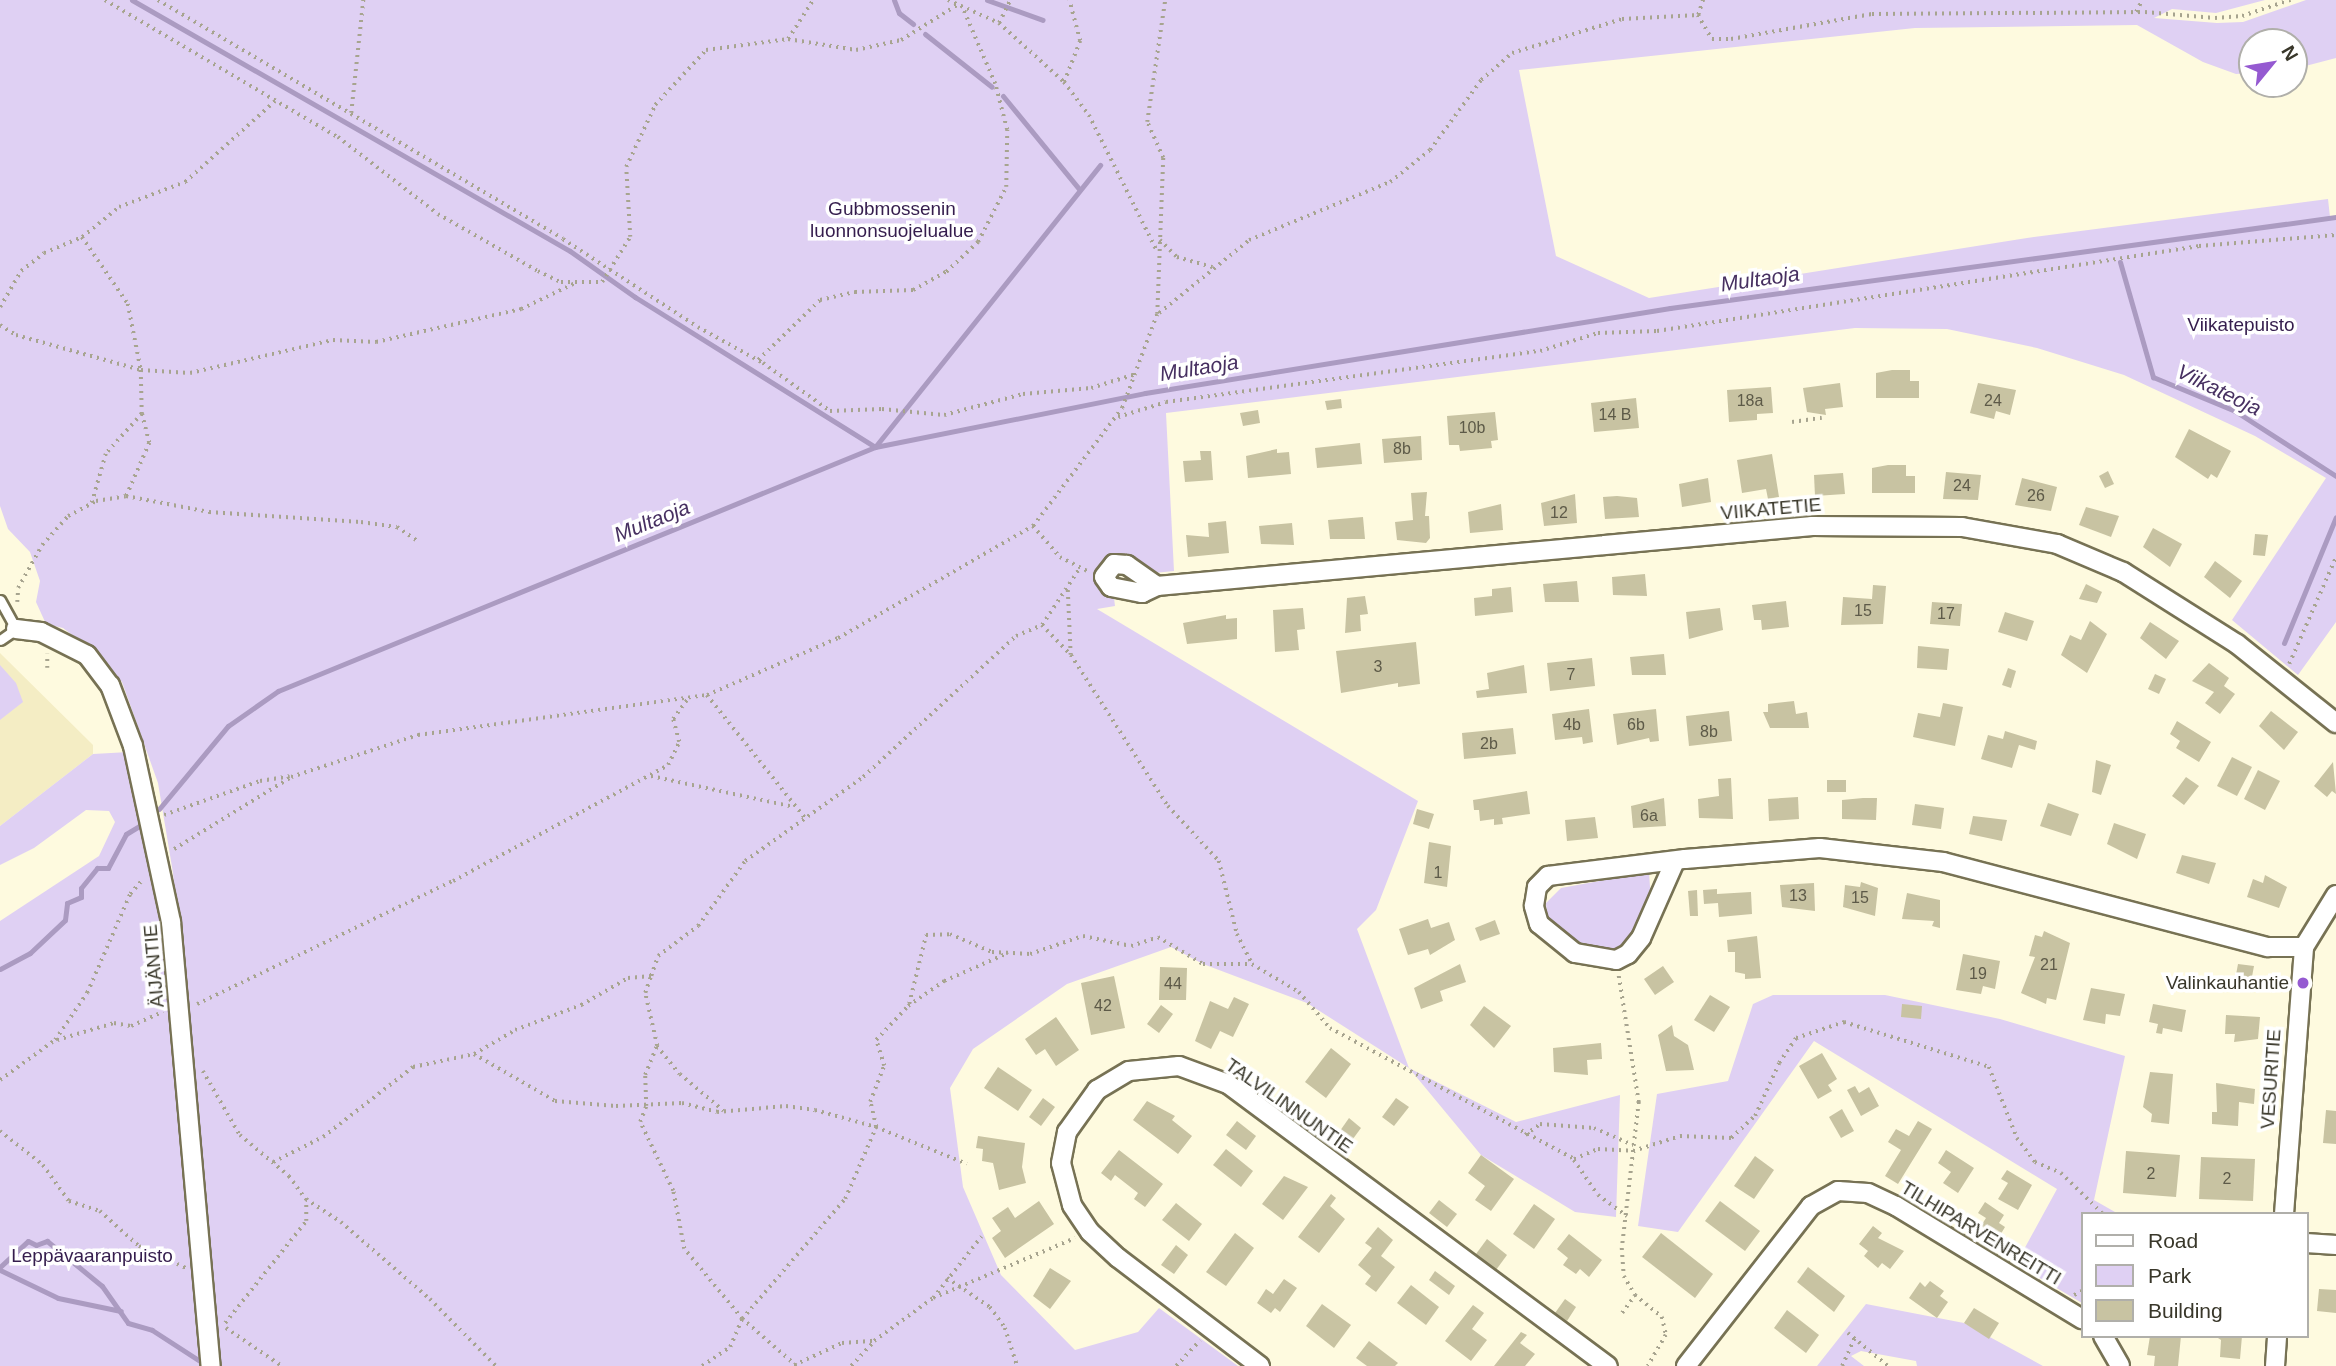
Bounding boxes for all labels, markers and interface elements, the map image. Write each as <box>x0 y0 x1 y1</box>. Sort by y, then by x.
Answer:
north arrow <box>2238 28 2308 98</box>
text: N <box>2277 42 2302 64</box>
park label: Gubbmossenin luonnonsuojelualue <box>810 198 974 242</box>
water label: Multaoja <box>1719 261 1801 297</box>
park label: Viikatepuisto <box>2187 314 2295 336</box>
water label: Multaoja <box>1158 349 1240 387</box>
water label: Viikateoja <box>2173 359 2265 421</box>
house number: 18a <box>1737 391 1763 411</box>
house number: 24 <box>1984 391 2002 411</box>
house number: 14 B <box>1599 405 1631 425</box>
house number: 10b <box>1459 418 1485 438</box>
house number: 8b <box>1393 439 1411 459</box>
house number: 24 <box>1953 476 1971 496</box>
house number: 26 <box>2027 486 2045 506</box>
street label: VIIKATETIE <box>1720 493 1822 525</box>
water label: Multaoja <box>610 494 694 548</box>
house number: 12 <box>1550 503 1568 523</box>
house number: 15 <box>1854 601 1872 621</box>
house number: 17 <box>1937 604 1955 624</box>
house number: 3 <box>1374 657 1382 677</box>
house number: 7 <box>1567 665 1575 685</box>
house number: 4b <box>1563 715 1581 735</box>
house number: 6b <box>1627 715 1645 735</box>
house number: 8b <box>1700 722 1718 742</box>
house number: 2b <box>1480 734 1498 754</box>
house number: 6a <box>1640 806 1658 826</box>
house number: 1 <box>1434 863 1442 883</box>
house number: 13 <box>1789 886 1807 906</box>
house number: 15 <box>1851 888 1869 908</box>
street label: ÄIJÄNTIE <box>139 923 169 1009</box>
house number: 21 <box>2040 955 2058 975</box>
house number: 19 <box>1969 964 1987 984</box>
place label: Valinkauhantie <box>2166 972 2289 994</box>
house number: 44 <box>1164 974 1182 994</box>
marker: Valinkauhantie <box>2295 975 2311 991</box>
house number: 42 <box>1094 996 1112 1016</box>
street label: VESURITIE <box>2256 1028 2286 1130</box>
street label: TALVILINNUNTIE <box>1221 1054 1357 1158</box>
house number: 2 <box>2147 1164 2155 1184</box>
house number: 2 <box>2223 1169 2231 1189</box>
street label: TILHIPARVENREITTI <box>1897 1176 2065 1290</box>
legend <box>2080 1212 2308 1338</box>
text: Road <box>2148 1229 2198 1252</box>
park label: Leppävaaranpuisto <box>11 1245 173 1267</box>
text: Park <box>2148 1264 2191 1287</box>
text: Building <box>2148 1299 2223 1322</box>

